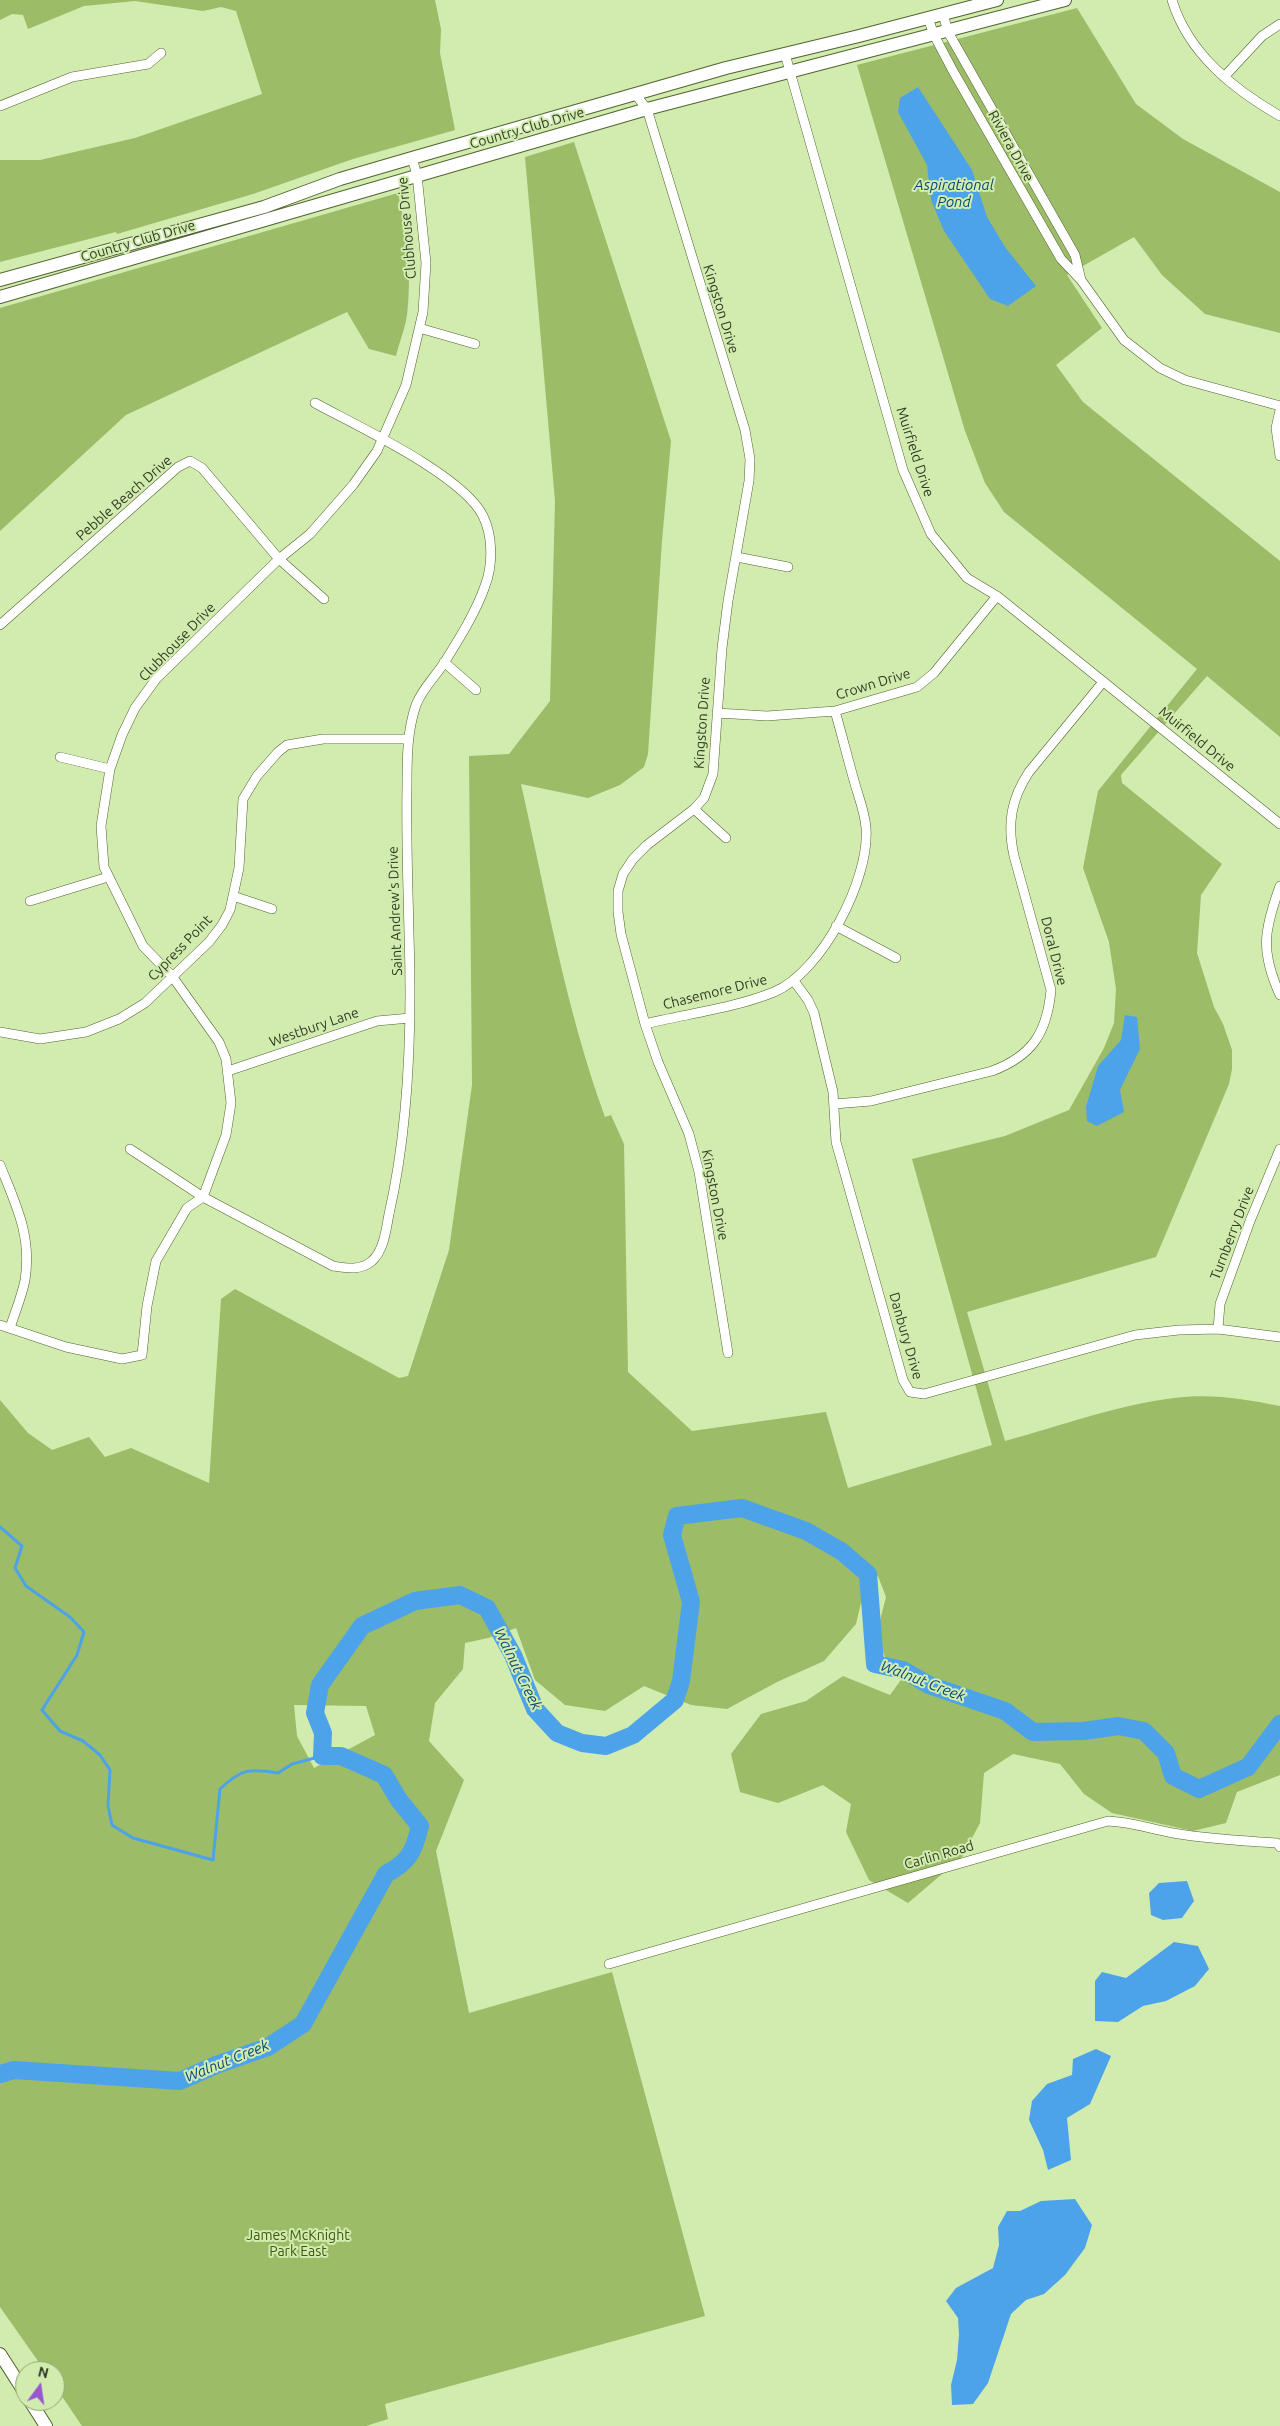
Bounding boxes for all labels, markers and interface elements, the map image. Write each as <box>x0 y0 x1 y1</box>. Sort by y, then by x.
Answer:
street label: Country Club Drive <box>468 104 586 152</box>
street label: Riviera Drive <box>985 107 1037 185</box>
street label: Clubhouse Drive <box>394 176 420 280</box>
water label: Aspirational Pond <box>914 176 994 211</box>
street label: Country Club Drive <box>79 217 197 265</box>
street label: Kingston Drive <box>699 262 743 356</box>
street label: Muirfield Drive <box>893 405 937 499</box>
street label: Pebble Beach Drive <box>73 452 175 544</box>
street label: Clubhouse Drive <box>135 599 219 685</box>
street label: Crown Drive <box>834 665 912 703</box>
street label: Kingston Drive <box>690 676 714 770</box>
street label: Muirfield Drive <box>1155 703 1239 775</box>
street label: Saint Andrew's Drive <box>384 846 406 976</box>
street label: Cypress Point <box>144 912 216 984</box>
street label: Doral Drive <box>1037 915 1071 987</box>
street label: Chasemore Drive <box>661 971 769 1013</box>
street label: Westbury Lane <box>267 1004 361 1050</box>
street label: Kingston Drive <box>698 1148 732 1242</box>
street label: Turnberry Drive <box>1206 1184 1258 1282</box>
street label: Danbury Drive <box>886 1290 926 1382</box>
water label: Walnut Creek <box>490 1625 546 1713</box>
water label: Walnut Creek <box>878 1657 968 1705</box>
street label: Carlin Road <box>902 1837 976 1873</box>
water label: Walnut Creek <box>182 2036 272 2086</box>
park label: James McKnight Park East <box>246 2227 350 2260</box>
north arrow <box>15 2361 65 2411</box>
text: N <box>36 2363 50 2381</box>

